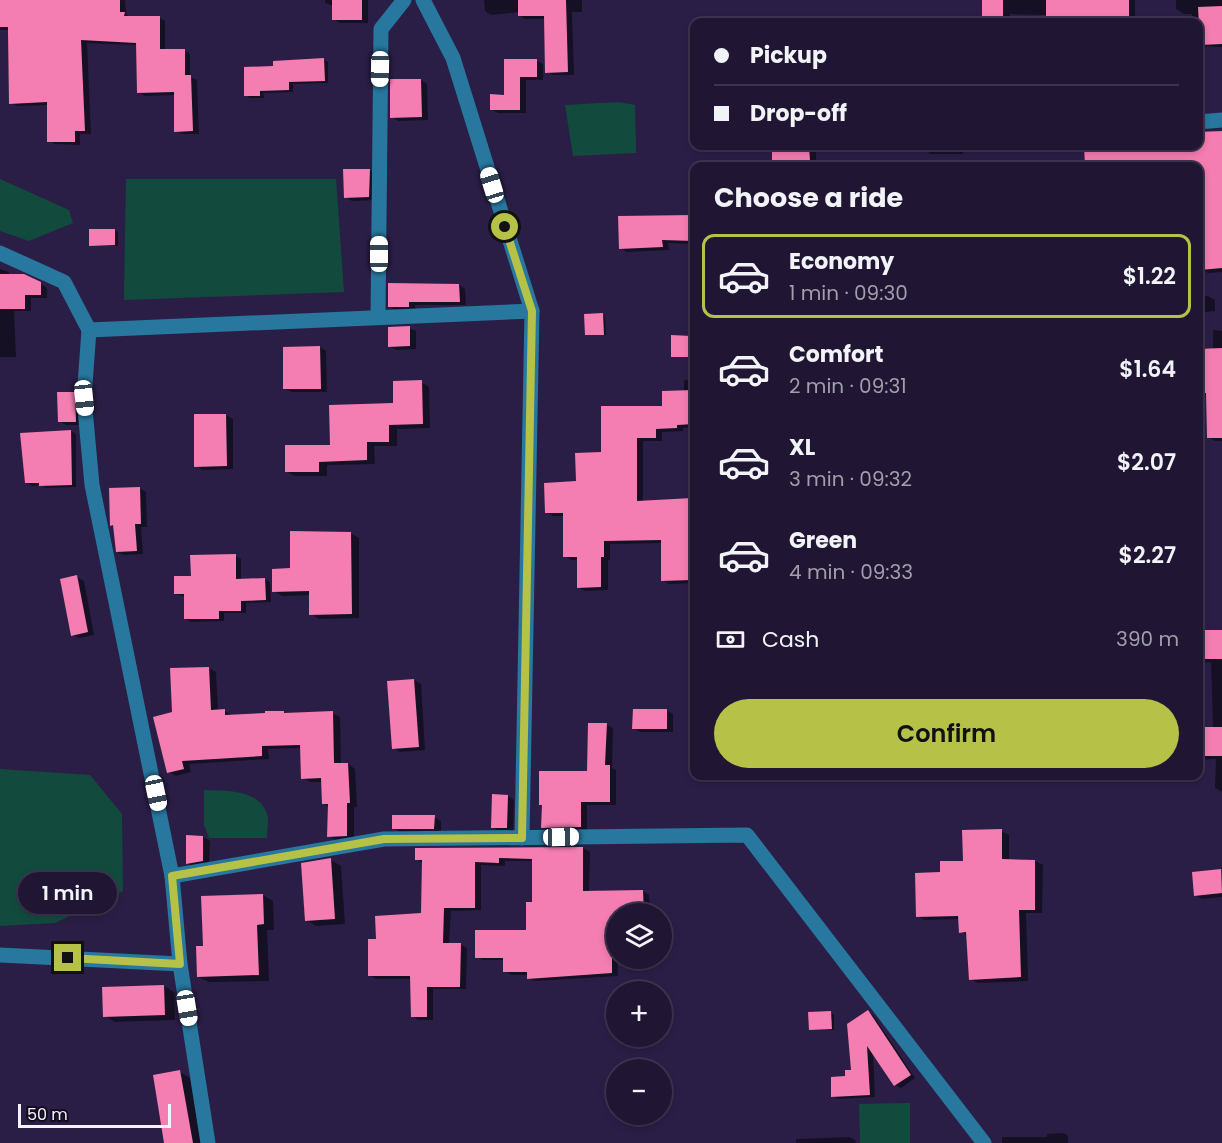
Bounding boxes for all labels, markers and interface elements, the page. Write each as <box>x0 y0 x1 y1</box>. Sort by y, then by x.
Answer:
text: Pickup <box>750 40 827 71</box>
car <box>371 51 389 87</box>
text: Drop-off <box>750 98 847 129</box>
car <box>478 165 506 205</box>
text: Choose a ride <box>714 179 903 216</box>
route start <box>491 213 518 240</box>
car <box>370 236 388 272</box>
text: Economy <box>789 246 894 277</box>
icon: car <box>717 249 771 303</box>
text: $1.22 <box>1123 261 1176 292</box>
text: 1 min · 09:30 <box>789 279 908 307</box>
text: Comfort <box>789 339 883 370</box>
icon: car <box>717 342 771 396</box>
text: $1.64 <box>1119 354 1176 385</box>
text: 2 min · 09:31 <box>789 372 907 400</box>
car <box>73 379 95 417</box>
text: XL <box>789 432 815 463</box>
icon: car <box>717 435 771 489</box>
text: $2.07 <box>1117 447 1176 478</box>
text: 3 min · 09:32 <box>789 465 912 493</box>
text: Green <box>789 525 857 556</box>
icon: car <box>717 528 771 582</box>
text: $2.27 <box>1119 540 1176 571</box>
text: 4 min · 09:33 <box>789 558 913 586</box>
icon: cash <box>714 623 747 656</box>
text: Cash <box>762 624 819 655</box>
text: 390 m <box>1116 625 1179 653</box>
button: Confirm <box>714 699 1179 768</box>
car <box>143 774 169 812</box>
car <box>543 828 579 846</box>
callout: 1 min <box>19 871 118 913</box>
text: 1 min <box>42 879 93 907</box>
map controls <box>606 903 672 1125</box>
button: layers <box>606 903 672 969</box>
route end <box>54 944 81 971</box>
button: + <box>606 981 672 1047</box>
car <box>175 989 199 1027</box>
button: − <box>606 1059 672 1125</box>
scale bar <box>18 1101 171 1128</box>
text: 50 m <box>27 1103 68 1126</box>

